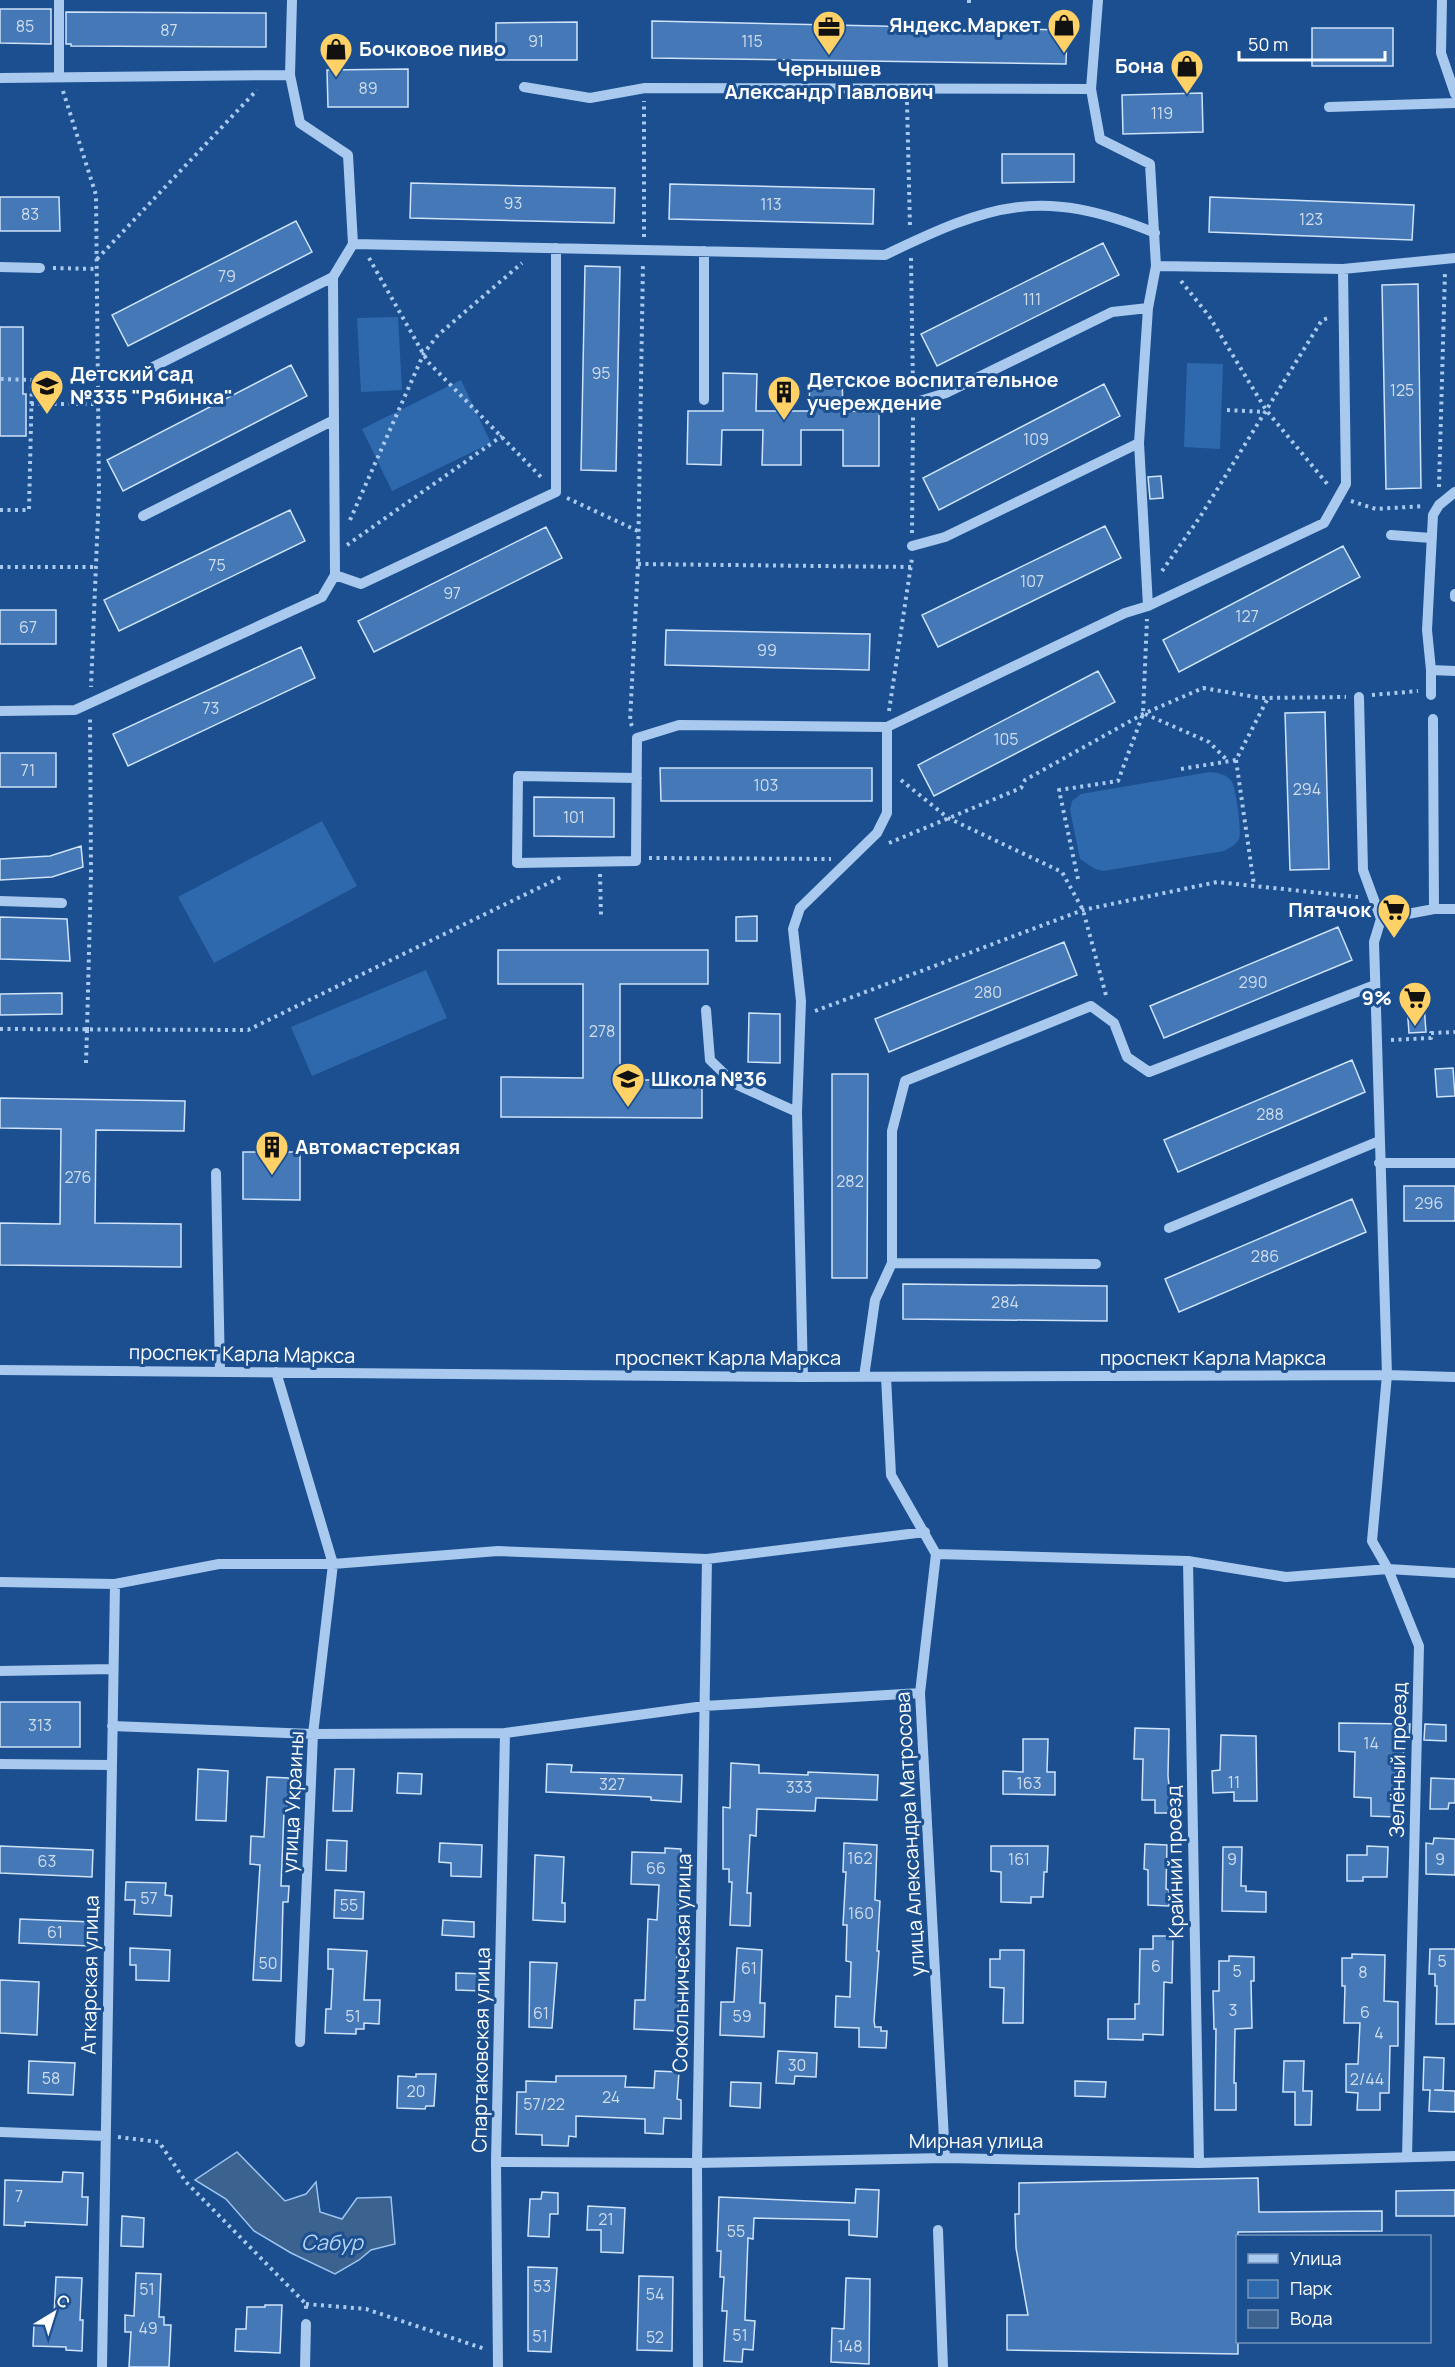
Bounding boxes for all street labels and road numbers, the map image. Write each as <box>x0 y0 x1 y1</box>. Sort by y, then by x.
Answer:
street label: проспект Карла Маркса <box>129 1338 355 1369</box>
street label: проспект Карла Маркса <box>615 1344 841 1371</box>
street label: проспект Карла Маркса <box>1100 1344 1326 1371</box>
street label: Зелёный проезд <box>1383 1682 1412 1838</box>
street label: улица Александра Матросова <box>889 1691 930 1977</box>
street label: улица Украины <box>275 1730 310 1874</box>
street label: Крайний проезд <box>1160 1785 1189 1939</box>
street label: Сокольническая улица <box>666 1853 697 2073</box>
street label: Аткарская улица <box>75 1895 104 2055</box>
street label: Спартаковская улица <box>465 1947 496 2153</box>
street label: Мирная улица <box>909 2127 1043 2154</box>

